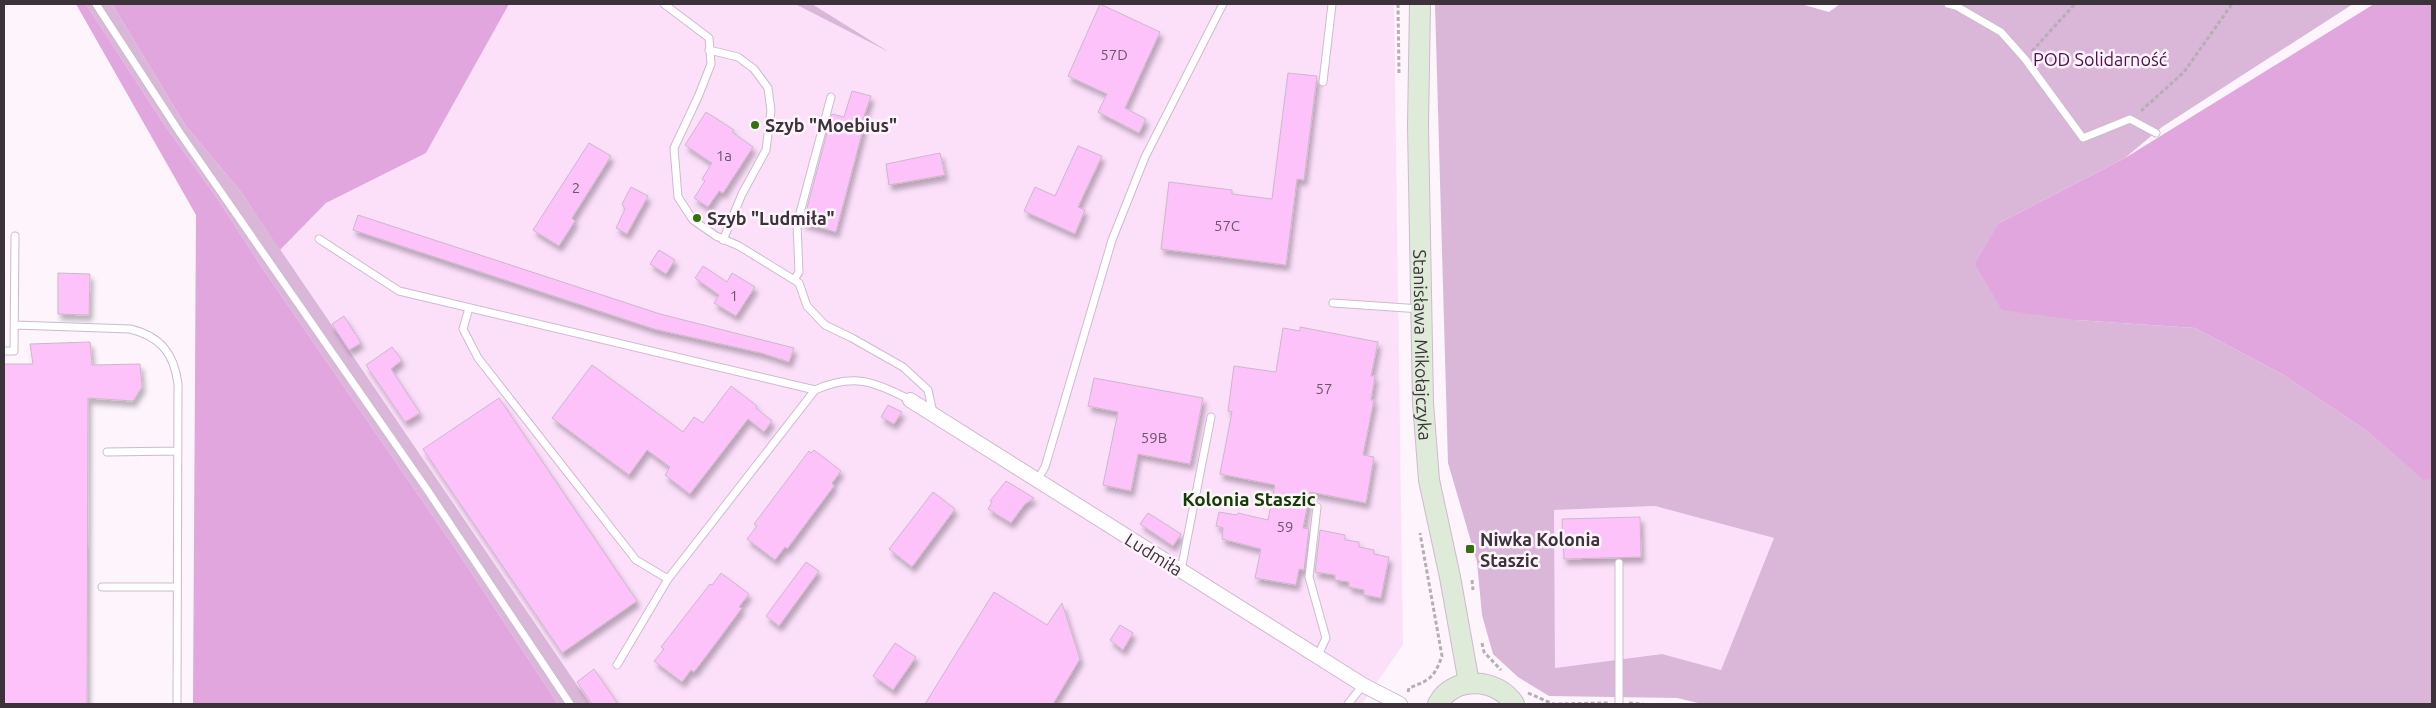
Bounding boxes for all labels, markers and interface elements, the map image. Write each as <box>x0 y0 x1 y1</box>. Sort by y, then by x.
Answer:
house number: 57D <box>1100 46 1128 63</box>
park label: POD Solidarność <box>2033 49 2167 69</box>
place label: Szyb "Moebius" <box>765 115 897 135</box>
marker: Szyb "Moebius" <box>749 119 761 131</box>
house number: 1a <box>716 147 732 164</box>
house number: 2 <box>572 179 580 196</box>
place label: Szyb "Ludmiła" <box>707 208 835 228</box>
marker: Szyb "Ludmiła" <box>691 212 703 224</box>
house number: 57C <box>1214 217 1240 234</box>
street label: Stanisława Mikołajczyka <box>1410 249 1436 441</box>
house number: 1 <box>730 287 738 304</box>
house number: 57 <box>1316 380 1332 397</box>
house number: 59B <box>1141 429 1167 446</box>
district label: Kolonia Staszic <box>1182 488 1316 510</box>
house number: 59 <box>1277 518 1293 535</box>
street label: Ludmiła <box>1122 529 1186 579</box>
place label: Niwka Kolonia Staszic <box>1480 529 1600 570</box>
marker: Niwka Kolonia Staszic <box>1464 543 1476 555</box>

